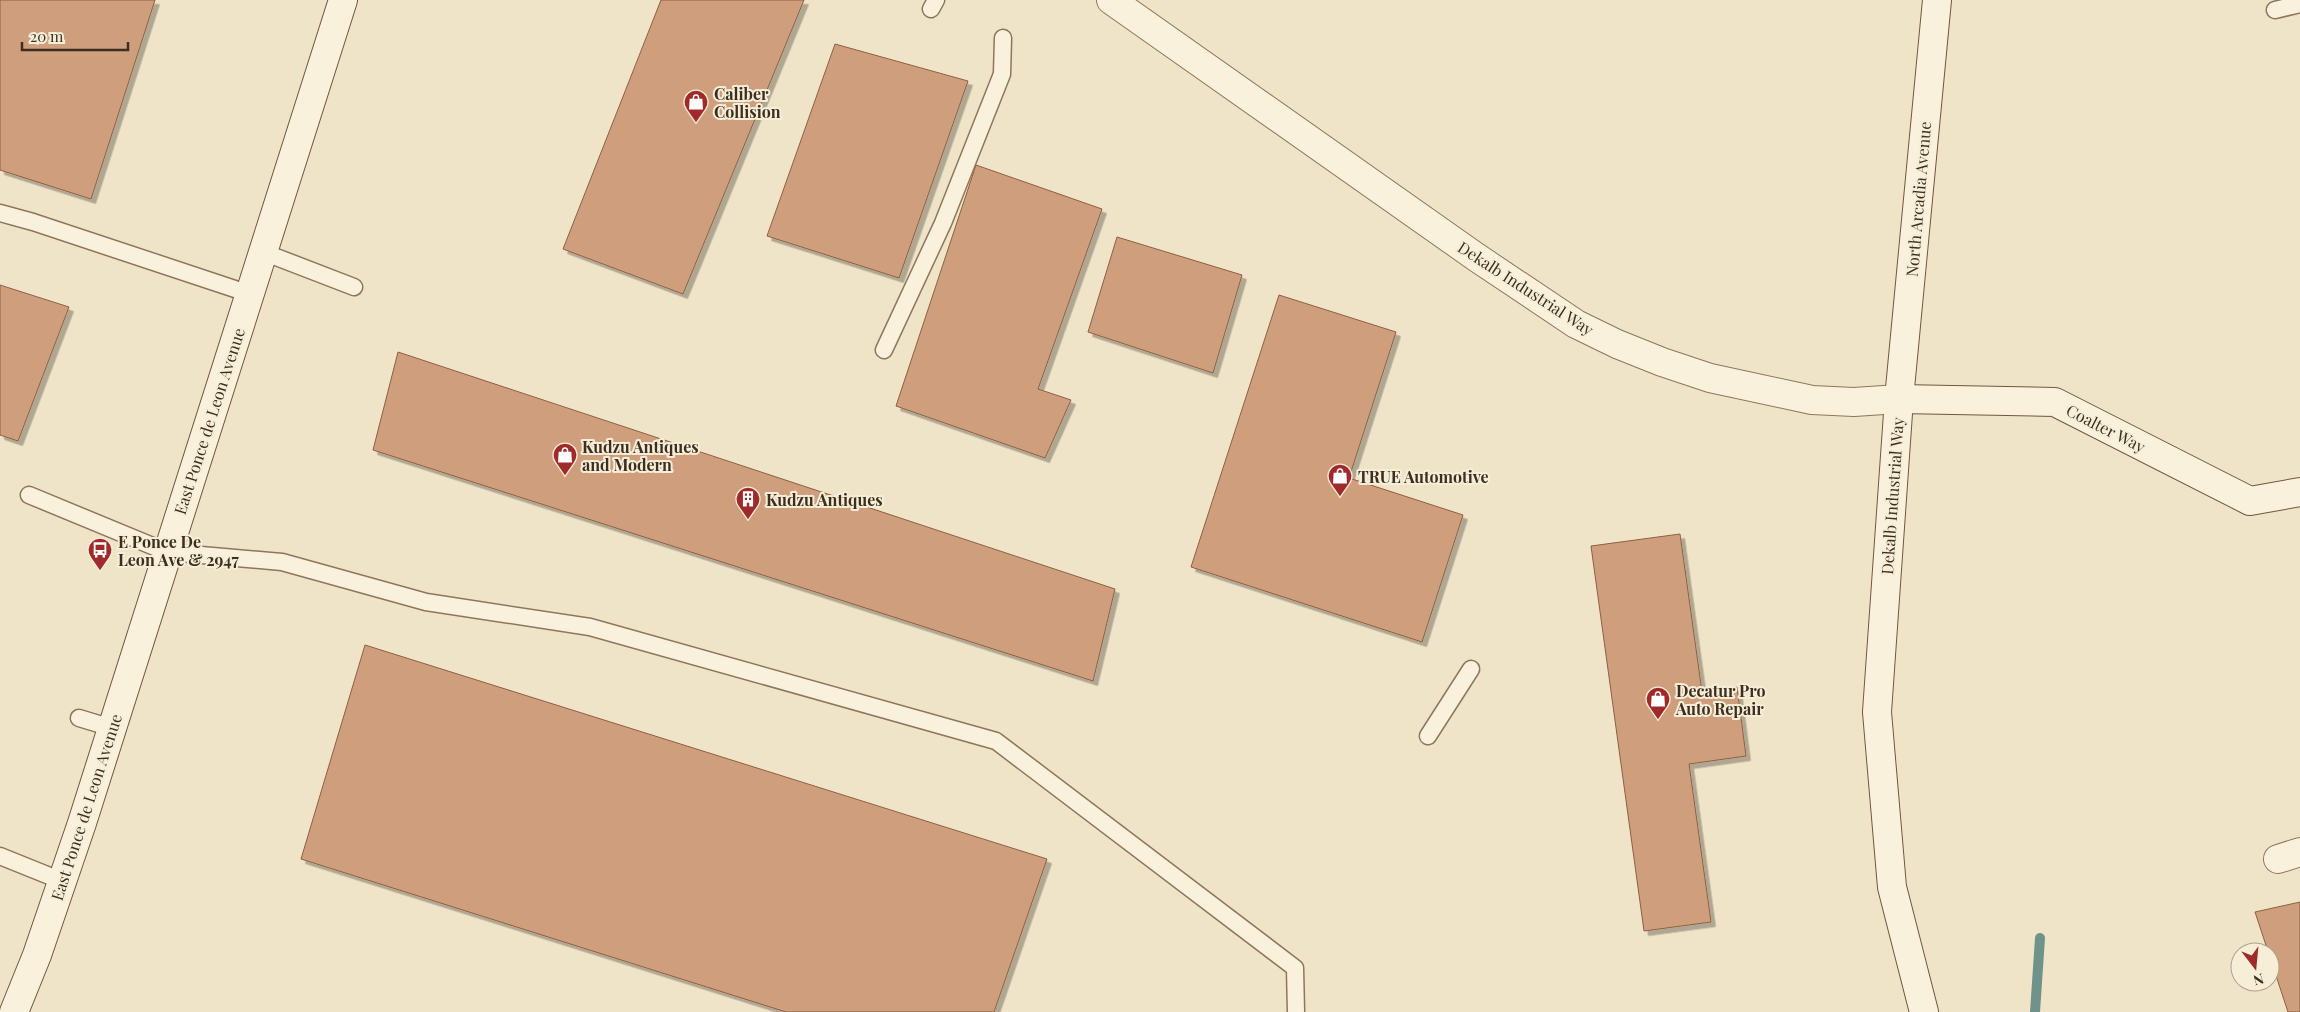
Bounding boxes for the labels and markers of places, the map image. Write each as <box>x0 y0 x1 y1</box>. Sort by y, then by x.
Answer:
place label: Caliber Collision <box>714 83 781 122</box>
shop icon: Caliber Collision <box>683 89 709 123</box>
place label: Kudzu Antiques and Modern <box>582 436 699 475</box>
shop icon: Kudzu Antiques and Modern <box>552 442 578 476</box>
shop icon: TRUE Automotive <box>1327 463 1353 497</box>
place label: TRUE Automotive <box>1358 466 1489 487</box>
building icon: Kudzu Antiques <box>735 486 761 520</box>
place label: Kudzu Antiques <box>766 489 883 510</box>
place label: E Ponce De Leon Ave & 2947 <box>118 531 240 570</box>
bus stop icon: E Ponce De Leon Ave & 2947 <box>87 537 113 571</box>
place label: Decatur Pro Auto Repair <box>1675 680 1765 719</box>
shop icon: Decatur Pro Auto Repair <box>1645 686 1671 720</box>

